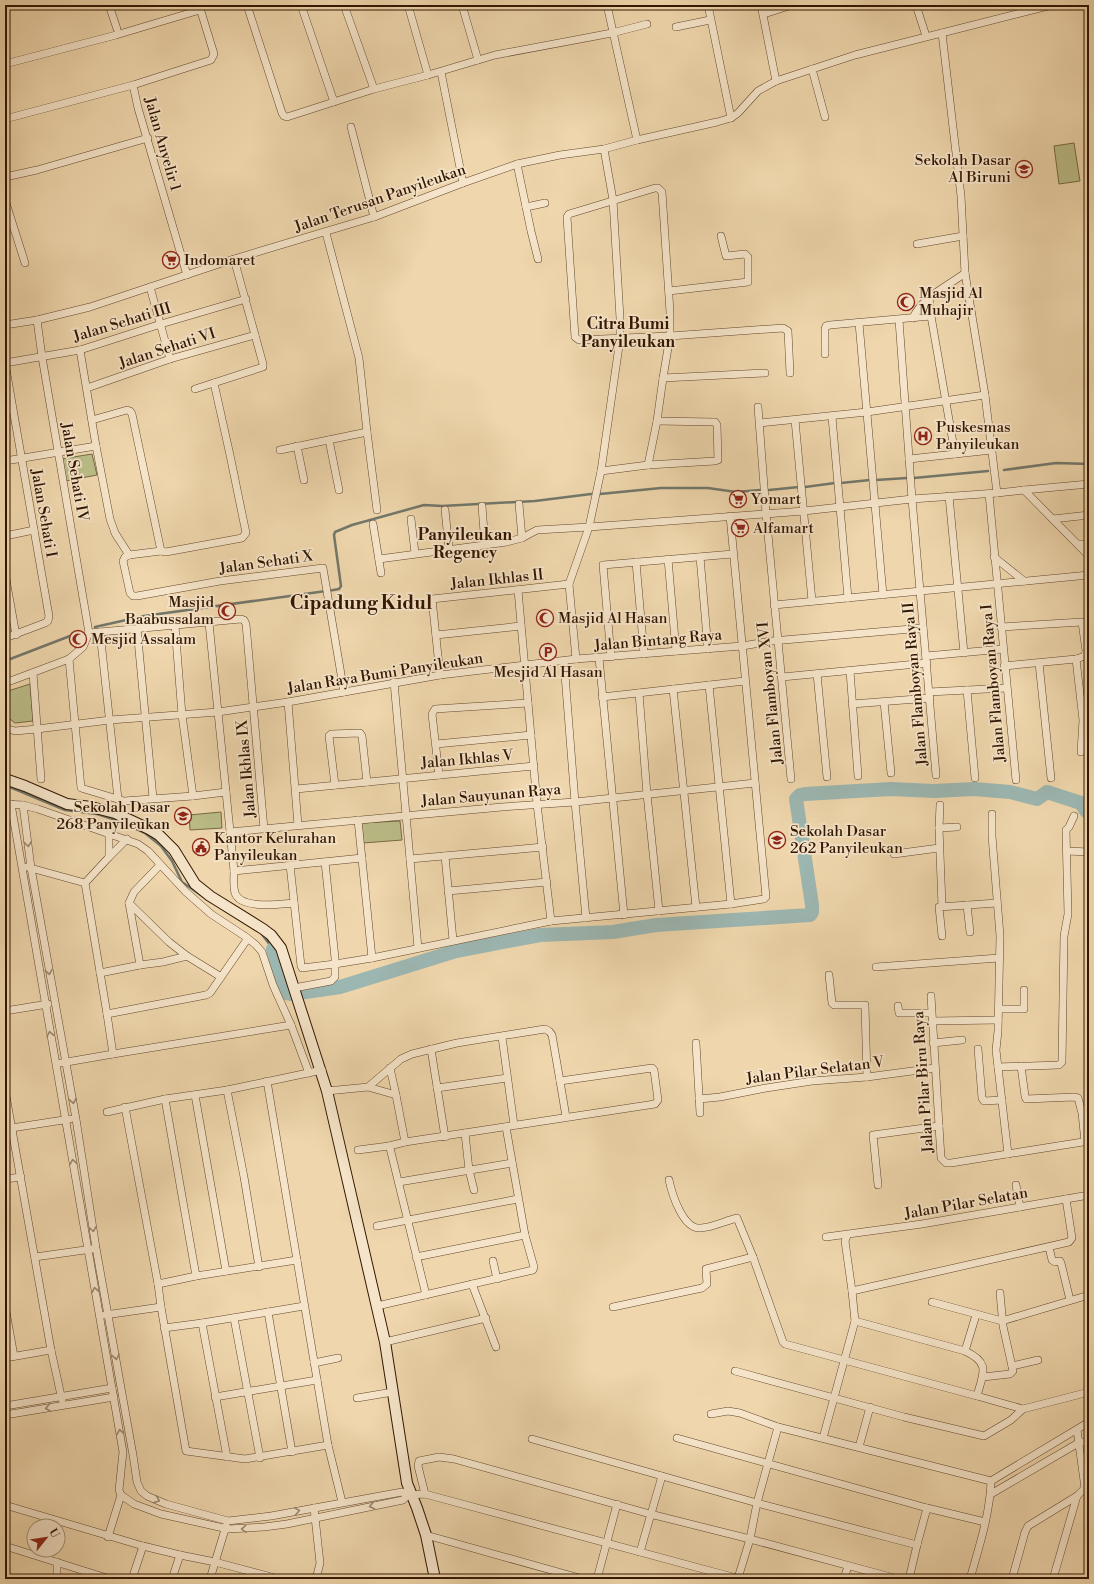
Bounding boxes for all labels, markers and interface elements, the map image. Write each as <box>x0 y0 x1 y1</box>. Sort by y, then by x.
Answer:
street label: Jalan Anyelir 1 <box>140 94 185 194</box>
place label: Sekolah Dasar Al Biruni <box>915 151 1012 187</box>
school or university icon: Sekolah Dasar Al Biruni <box>1014 159 1034 179</box>
street label: Jalan Terusan Panyileukan <box>291 160 468 237</box>
supermarket icon: Indomaret <box>161 250 181 270</box>
place label: Indomaret <box>184 251 256 270</box>
place label: Masjid Al Muhajir <box>919 284 983 320</box>
mosque icon: Masjid Al Muhajir <box>896 292 916 312</box>
street label: Jalan Sehati III <box>70 299 174 347</box>
district label: Citra Bumi Panyileukan <box>581 314 675 352</box>
street label: Jalan Sehati VI <box>115 324 218 373</box>
place label: Puskesmas Panyileukan <box>936 418 1020 454</box>
street label: Jalan Sehati IV <box>56 420 93 523</box>
hospital icon: Puskesmas Panyileukan <box>913 426 933 446</box>
street label: Jalan Sehati I <box>26 466 61 559</box>
supermarket icon: Yomart <box>728 489 748 509</box>
place label: Yomart <box>750 490 802 509</box>
supermarket icon: Alfamart <box>730 518 750 538</box>
place label: Alfamart <box>752 519 814 538</box>
district label: Panyileukan Regency <box>418 525 512 563</box>
street label: Jalan Sehati X <box>217 546 315 579</box>
street label: Jalan Ikhlas II <box>449 565 545 594</box>
district label: Cipadung Kidul <box>290 591 432 615</box>
place label: Masjid Baabussalam <box>124 593 214 629</box>
mosque icon: Masjid Baabussalam <box>217 601 237 621</box>
street label: Jalan Flamboyan Raya II <box>899 601 932 767</box>
street label: Jalan Flamboyan Raya I <box>977 603 1010 764</box>
mosque icon: Masjid Al Hasan <box>535 608 555 628</box>
place label: Masjid Al Hasan <box>558 609 668 628</box>
street label: Jalan Flamboyan XVI <box>754 620 788 766</box>
street label: Jalan Bintang Raya <box>592 625 723 656</box>
mosque icon: Mesjid Assalam <box>68 629 88 649</box>
place label: Mesjid Assalam <box>91 630 196 649</box>
parking icon: Mesjid Al Hasan <box>538 642 558 662</box>
street label: Jalan Raya Bumi Panyileukan <box>285 649 484 699</box>
place label: Mesjid Al Hasan <box>493 663 603 682</box>
street label: Jalan Ikhlas IX <box>233 718 260 820</box>
street label: Jalan Ikhlas V <box>419 746 514 773</box>
street label: Jalan Sauyunan Raya <box>419 780 562 811</box>
place label: Sekolah Dasar 268 Panyileukan <box>57 798 171 834</box>
school or university icon: Sekolah Dasar 268 Panyileukan <box>173 806 193 826</box>
place label: Sekolah Dasar 262 Panyileukan <box>790 822 903 858</box>
place label: Kantor Kelurahan Panyileukan <box>214 829 336 865</box>
school or university icon: Sekolah Dasar 262 Panyileukan <box>767 830 787 850</box>
public building icon: Kantor Kelurahan Panyileukan <box>191 837 211 857</box>
one-way arrow <box>23 841 32 847</box>
one-way arrow <box>44 969 53 975</box>
street label: Jalan Pilar Biru Raya <box>909 1010 938 1154</box>
one-way arrow <box>47 1031 55 1037</box>
street label: Jalan Pilar Selatan V <box>744 1053 885 1089</box>
one-way arrow <box>68 1097 76 1104</box>
one-way arrow <box>69 1159 78 1165</box>
street label: Jalan Pilar Selatan <box>902 1183 1029 1224</box>
one-way arrow <box>88 1226 97 1232</box>
one-way arrow <box>92 1287 100 1293</box>
one-way arrow <box>111 1354 120 1360</box>
one-way arrow <box>45 1403 51 1412</box>
one-way arrow <box>116 1429 125 1435</box>
one-way arrow <box>153 1495 160 1503</box>
one-way arrow <box>369 1502 375 1510</box>
one-way arrow <box>294 1508 300 1516</box>
north arrow <box>26 1518 66 1558</box>
one-way arrow <box>241 1524 247 1533</box>
text: U <box>46 1526 62 1541</box>

